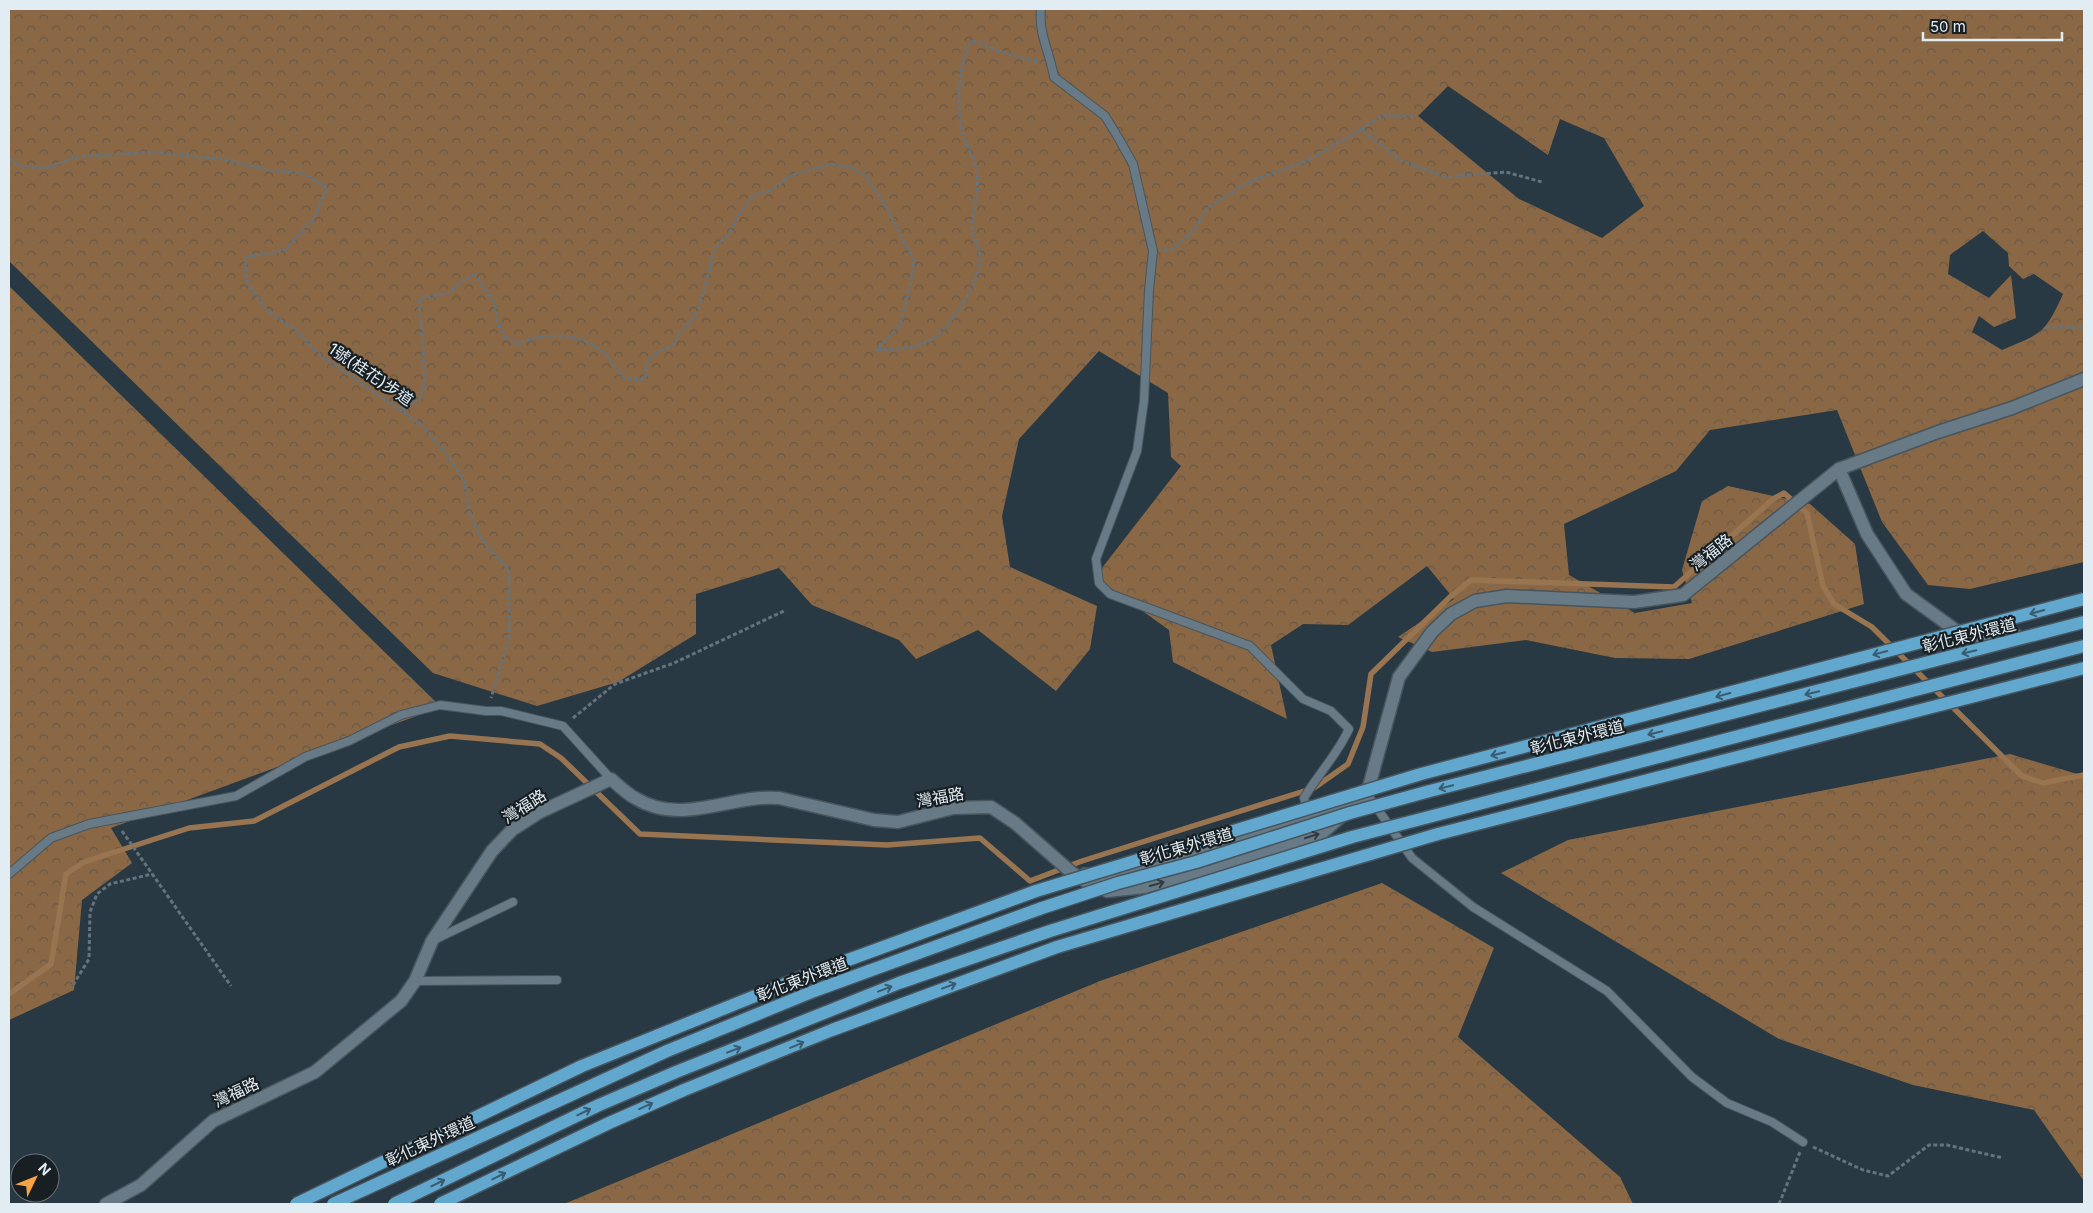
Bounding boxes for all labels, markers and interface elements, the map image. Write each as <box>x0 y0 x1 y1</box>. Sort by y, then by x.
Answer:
scale bar <box>1923 10 2062 42</box>
text: 50 m <box>1930 17 1966 36</box>
street label: 1號(桂花)步道 <box>325 338 417 410</box>
street label: 灣福路 <box>1686 529 1736 575</box>
one-way arrow <box>2030 608 2046 617</box>
street label: 彰化東外環道 <box>1920 614 2018 656</box>
one-way arrow <box>1962 648 1978 657</box>
one-way arrow <box>1872 649 1888 659</box>
one-way arrow <box>1804 688 1820 698</box>
one-way arrow <box>1715 691 1731 700</box>
street label: 彰化東外環道 <box>1528 716 1626 758</box>
one-way arrow <box>1647 729 1663 739</box>
one-way arrow <box>1490 750 1506 759</box>
street label: 灣福路 <box>915 783 965 811</box>
one-way arrow <box>1439 783 1455 792</box>
street label: 灣福路 <box>498 785 550 827</box>
street label: 彰化東外環道 <box>1137 823 1235 869</box>
one-way arrow <box>1304 831 1320 841</box>
one-way arrow <box>1149 879 1165 888</box>
street label: 彰化東外環道 <box>754 952 850 1006</box>
one-way arrow <box>940 981 956 991</box>
one-way arrow <box>877 983 892 993</box>
one-way arrow <box>789 1039 804 1049</box>
one-way arrow <box>726 1045 742 1054</box>
street label: 灣福路 <box>210 1073 262 1111</box>
one-way arrow <box>639 1101 654 1110</box>
one-way arrow <box>577 1107 592 1117</box>
street label: 彰化東外環道 <box>382 1112 478 1170</box>
north arrow <box>10 1153 60 1203</box>
text: N <box>35 1159 55 1178</box>
one-way arrow <box>492 1170 507 1180</box>
one-way arrow <box>430 1178 445 1187</box>

